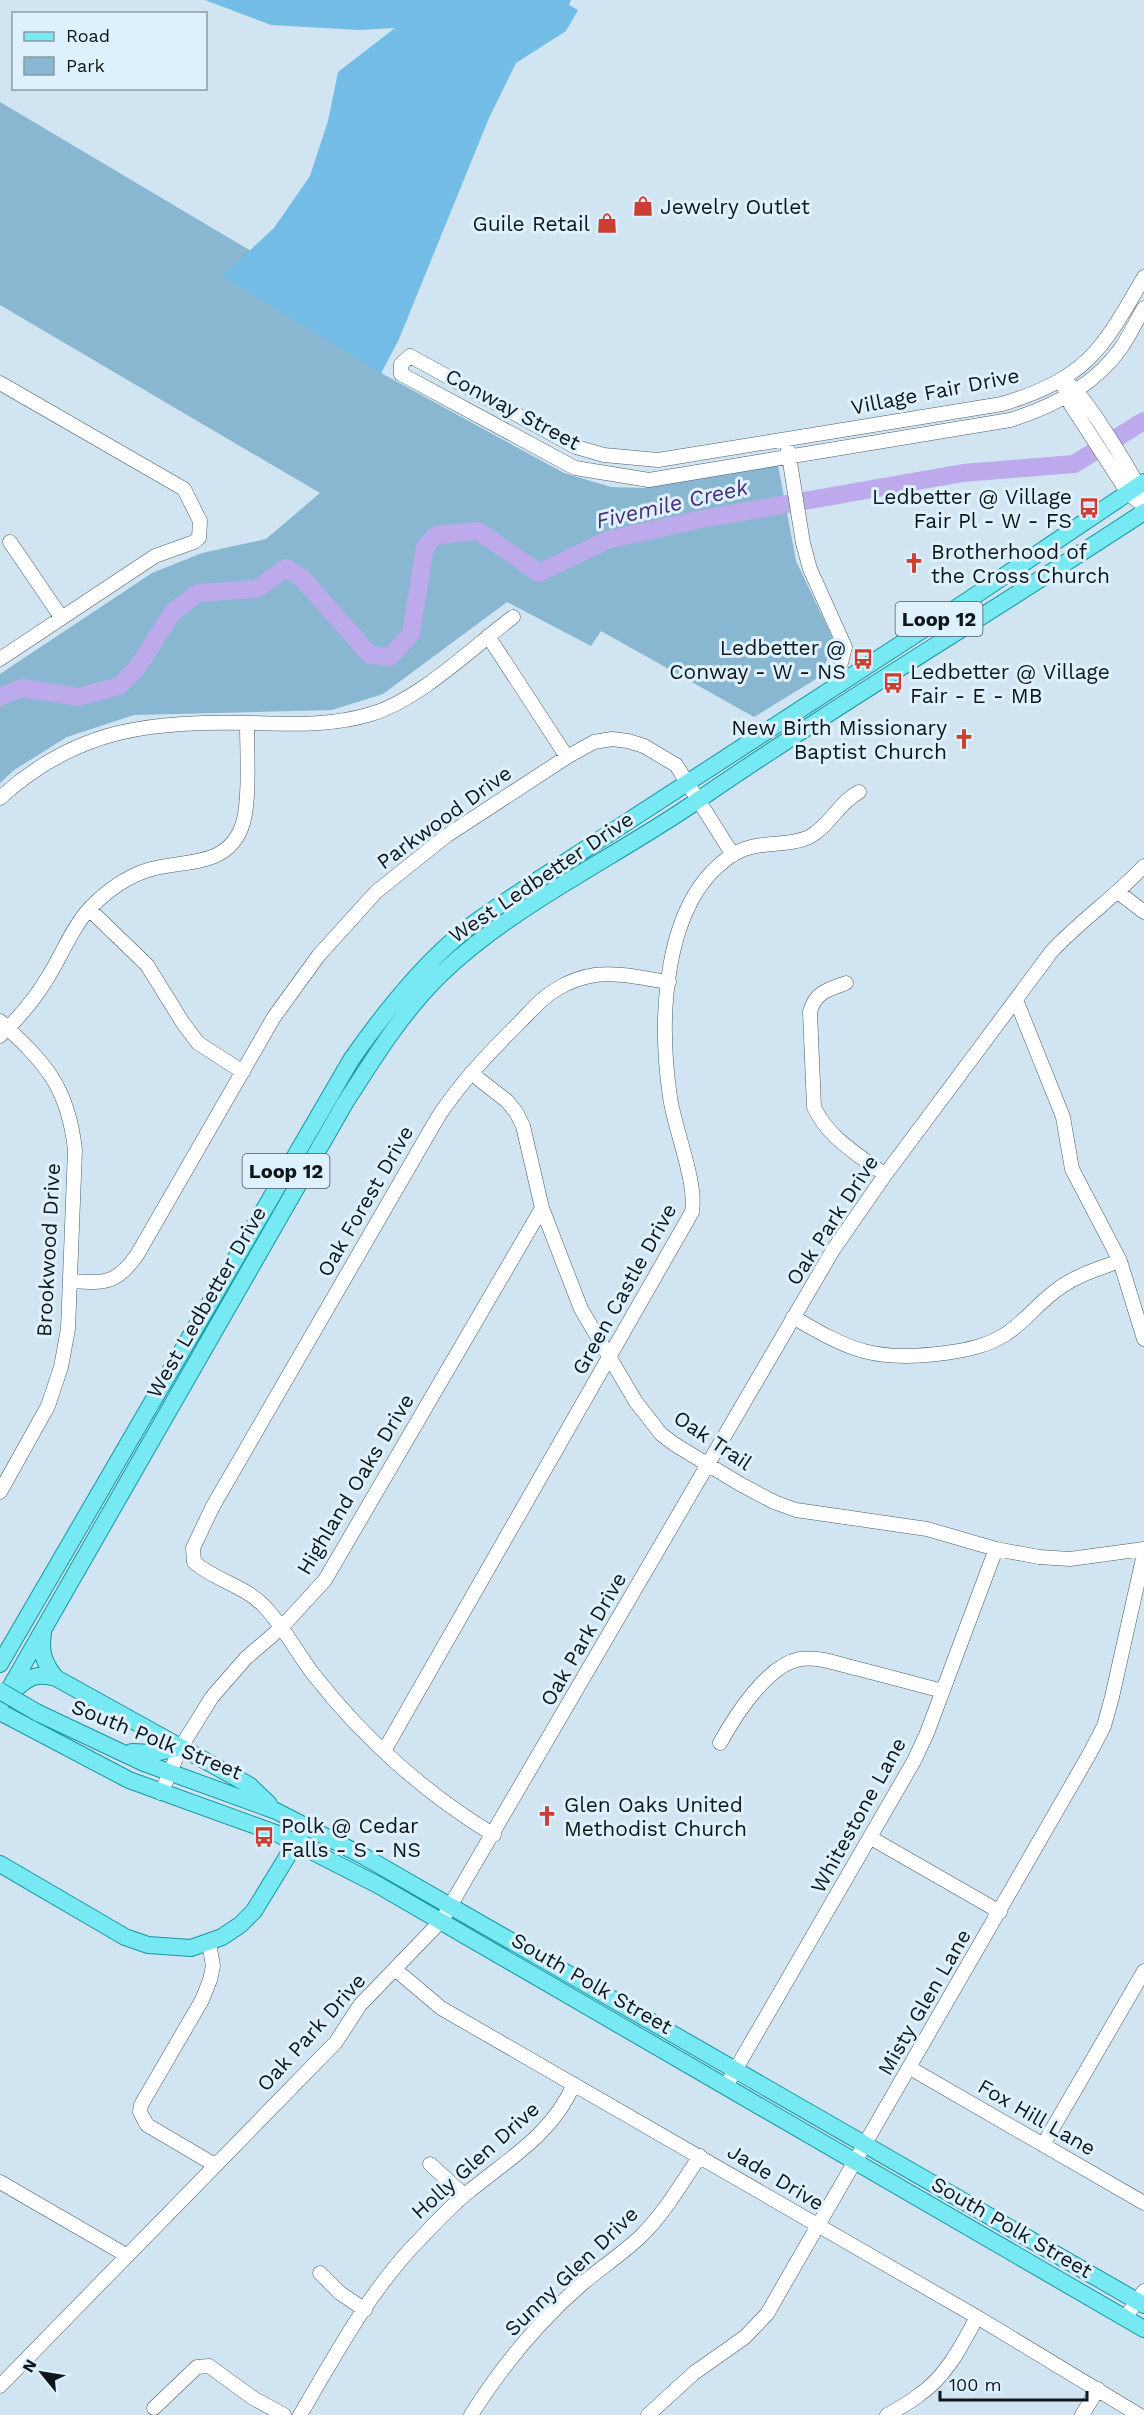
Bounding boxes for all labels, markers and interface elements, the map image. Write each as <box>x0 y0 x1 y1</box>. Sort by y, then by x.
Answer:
legend <box>12 12 207 90</box>
text: Road <box>66 25 110 46</box>
text: Park <box>66 55 105 76</box>
shop icon: Jewelry Outlet <box>631 194 655 218</box>
place label: Jewelry Outlet <box>660 194 810 219</box>
place label: Guile Retail <box>472 211 591 236</box>
shop icon: Guile Retail <box>595 211 619 235</box>
street label: Village Fair Drive <box>849 362 1021 420</box>
street label: Conway Street <box>441 363 585 455</box>
water label: Fivemile Creek <box>594 474 751 534</box>
place label: Ledbetter @ Village Fair Pl - W - FS <box>872 484 1072 533</box>
bus stop icon: Ledbetter @ Village Fair Pl - W - FS <box>1077 496 1101 520</box>
place label: Brotherhood of the Cross Church <box>931 539 1110 588</box>
church icon: Brotherhood of the Cross Church <box>902 551 926 575</box>
road number: Loop 12 <box>896 602 982 636</box>
place label: Ledbetter @ Conway - W - NS <box>669 635 846 684</box>
bus stop icon: Ledbetter @ Conway - W - NS <box>851 647 875 671</box>
place label: Ledbetter @ Village Fair - E - MB <box>910 659 1110 708</box>
bus stop icon: Ledbetter @ Village Fair - E - MB <box>881 671 905 695</box>
place label: New Birth Missionary Baptist Church <box>731 715 947 764</box>
church icon: New Birth Missionary Baptist Church <box>952 727 976 751</box>
street label: Parkwood Drive <box>372 760 516 874</box>
street label: West Ledbetter Drive <box>444 806 638 948</box>
street label: Oak Forest Drive <box>312 1121 418 1281</box>
street label: Oak Park Drive <box>781 1150 883 1290</box>
road number: Loop 12 <box>242 1154 330 1188</box>
street label: Brookwood Drive <box>31 1162 65 1338</box>
street label: Green Castle Drive <box>567 1199 681 1379</box>
street label: West Ledbetter Drive <box>141 1202 271 1402</box>
street label: Highland Oaks Drive <box>291 1389 419 1579</box>
street label: Oak Trail <box>669 1405 757 1476</box>
street label: Oak Park Drive <box>535 1568 631 1710</box>
street label: South Polk Street <box>68 1693 246 1785</box>
street label: Whitestone Lane <box>805 1733 911 1897</box>
place label: Glen Oaks United Methodist Church <box>564 1792 747 1841</box>
church icon: Glen Oaks United Methodist Church <box>535 1804 559 1828</box>
place label: Polk @ Cedar Falls - S - NS <box>281 1813 421 1862</box>
bus stop icon: Polk @ Cedar Falls - S - NS <box>252 1825 276 1849</box>
street label: Misty Glen Lane <box>872 1925 976 2079</box>
street label: South Polk Street <box>507 1927 677 2039</box>
street label: Oak Park Drive <box>251 1968 371 2096</box>
street label: Fox Hill Lane <box>974 2073 1100 2161</box>
street label: Holly Glen Drive <box>406 2096 544 2224</box>
street label: Jade Drive <box>723 2138 829 2216</box>
street label: South Polk Street <box>927 2171 1097 2283</box>
street label: Sunny Glen Drive <box>499 2201 643 2341</box>
north arrow <box>12 2343 72 2403</box>
text: N <box>18 2356 41 2376</box>
scale bar <box>940 2364 1087 2402</box>
text: 100 m <box>949 2374 1002 2395</box>

